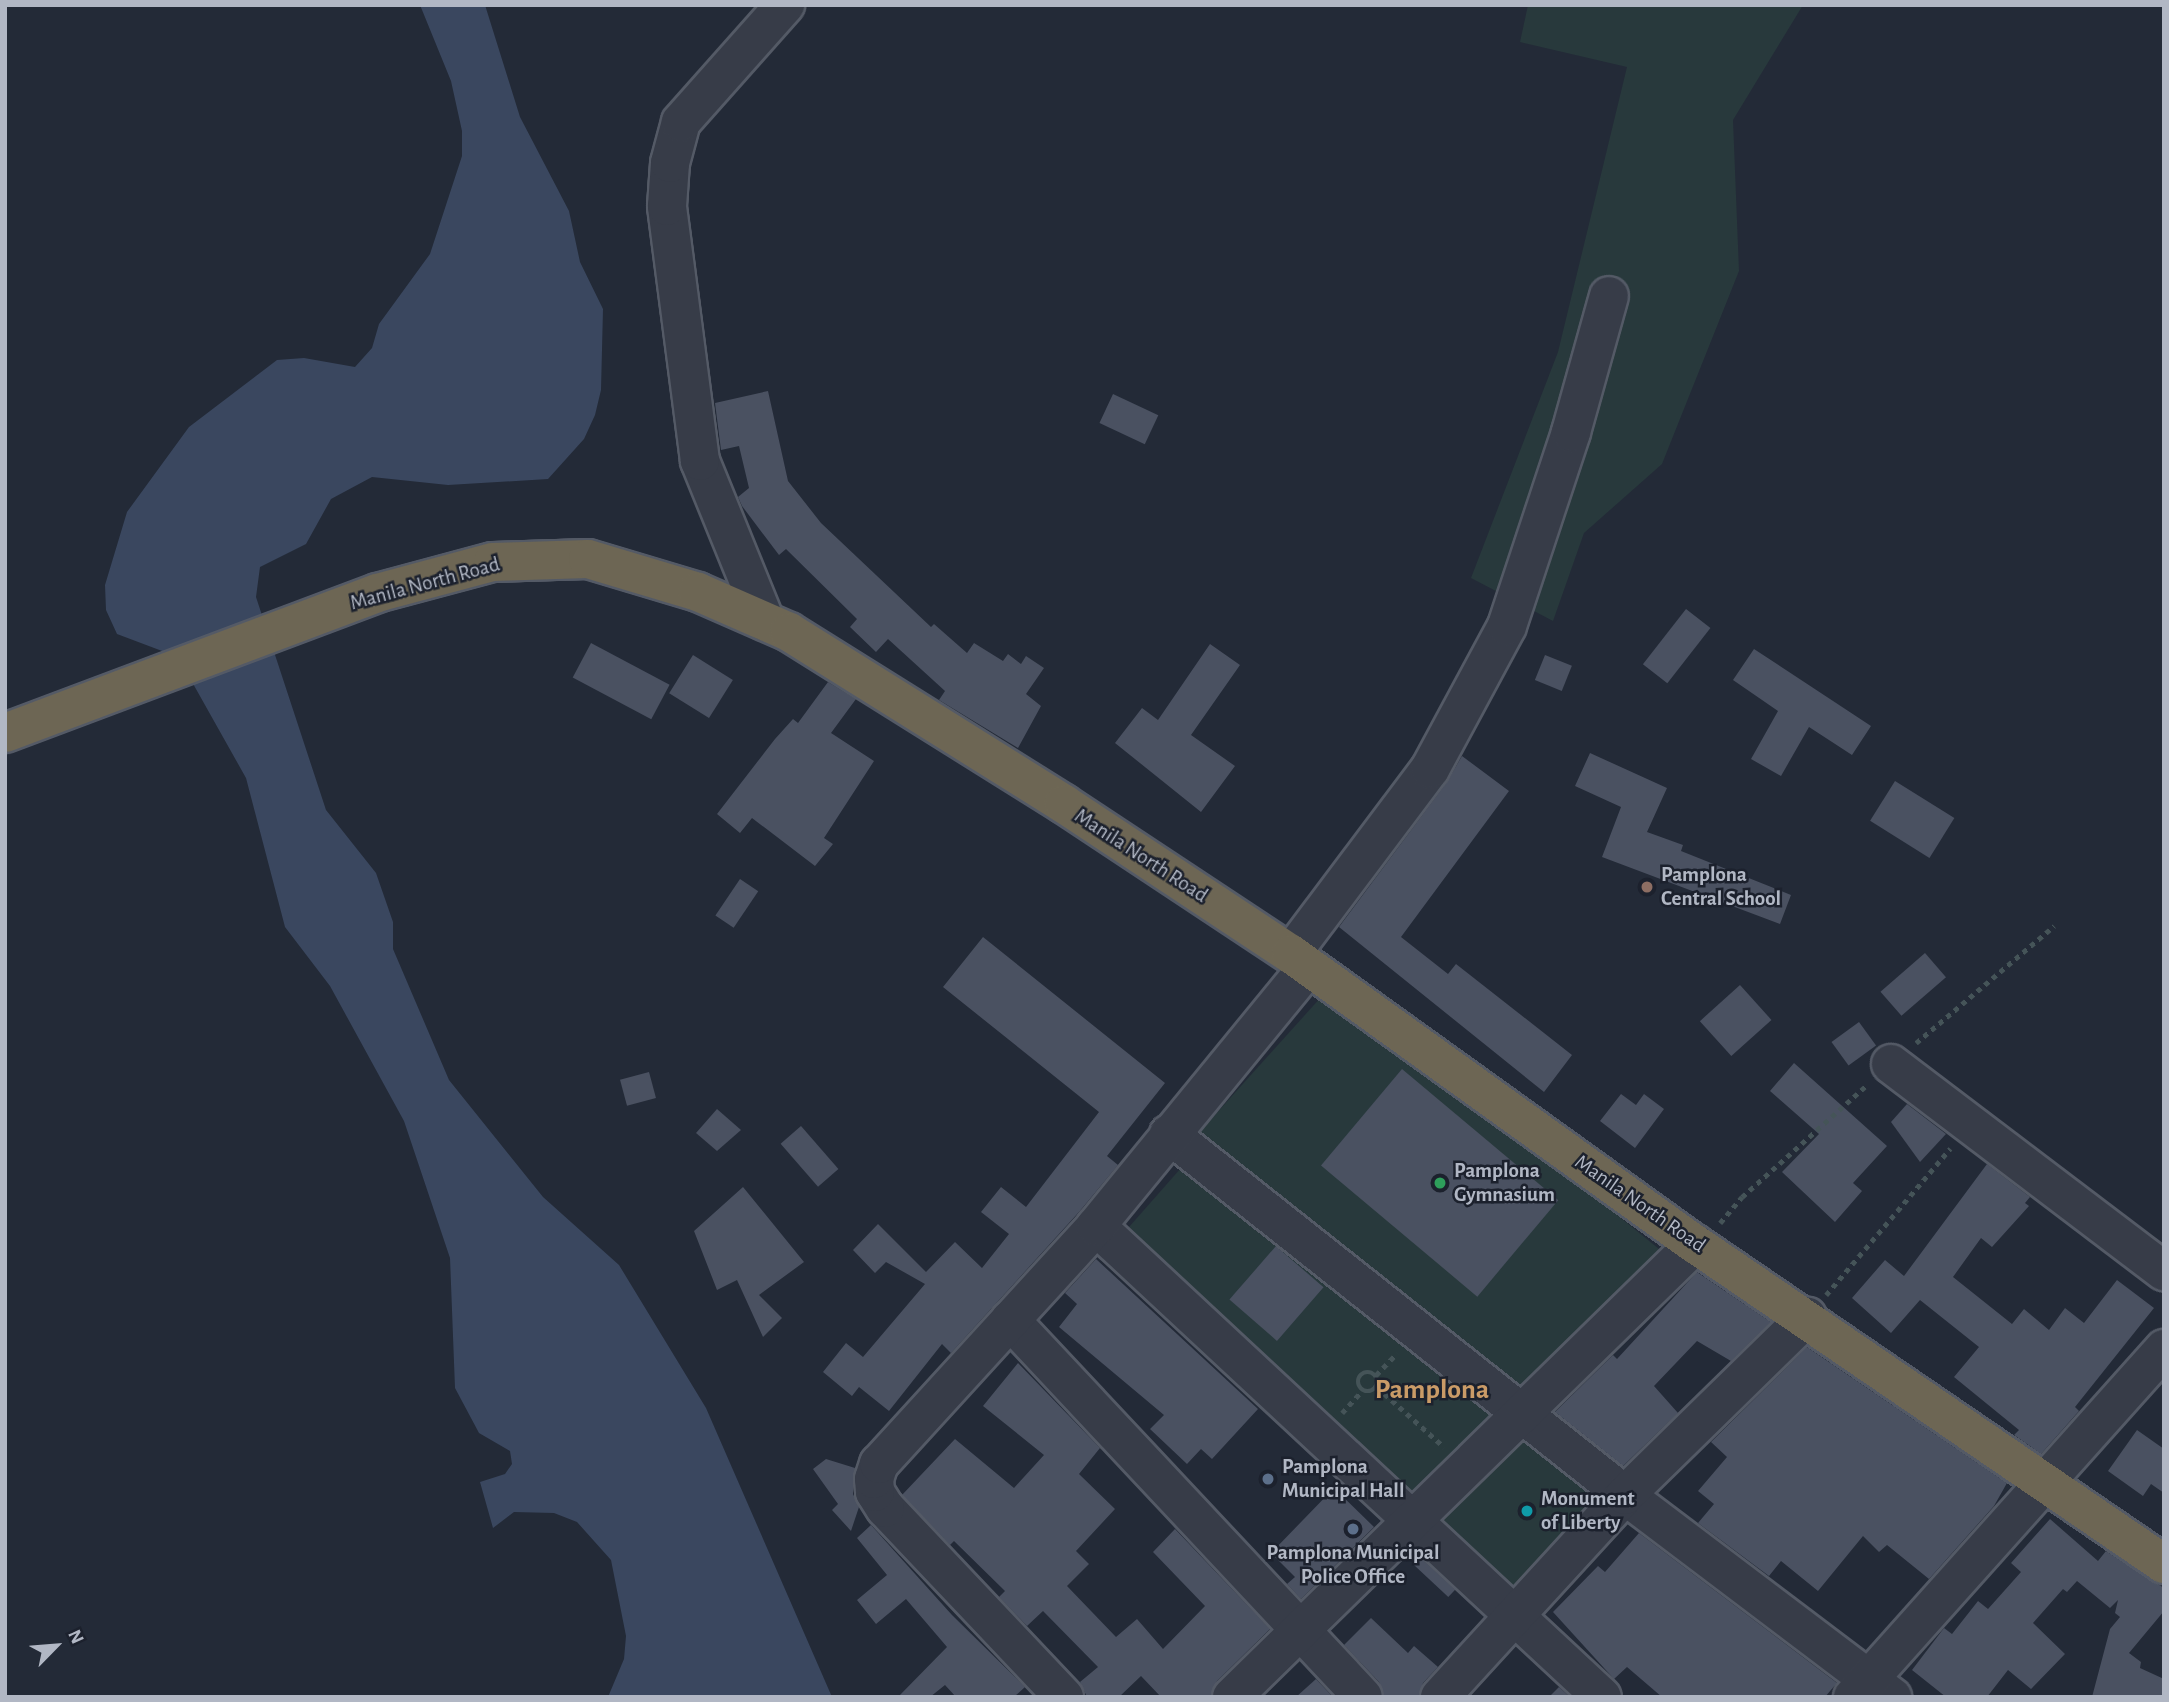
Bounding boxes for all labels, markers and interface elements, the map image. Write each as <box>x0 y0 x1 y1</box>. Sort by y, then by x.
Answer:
street label: Manila North Road <box>347 552 503 616</box>
street label: Manila North Road <box>1070 804 1212 908</box>
place label: Pamplona Central School <box>1661 862 1781 912</box>
marker: Pamplona Central School <box>1639 879 1655 895</box>
street label: Manila North Road <box>1570 1150 1710 1258</box>
place label: Pamplona Gymnasium <box>1454 1158 1555 1208</box>
marker: Pamplona Gymnasium <box>1432 1175 1448 1191</box>
district label: Pamplona <box>1375 1373 1489 1407</box>
place label: Pamplona Municipal Hall <box>1282 1454 1404 1504</box>
marker: Pamplona Municipal Hall <box>1260 1471 1276 1487</box>
place label: Monument of Liberty <box>1541 1486 1635 1536</box>
marker: Monument of Liberty <box>1519 1503 1535 1519</box>
marker: Pamplona Municipal Police Office <box>1345 1521 1361 1537</box>
place label: Pamplona Municipal Police Office <box>1267 1540 1439 1590</box>
north arrow <box>21 1611 91 1681</box>
text: N <box>64 1627 87 1647</box>

